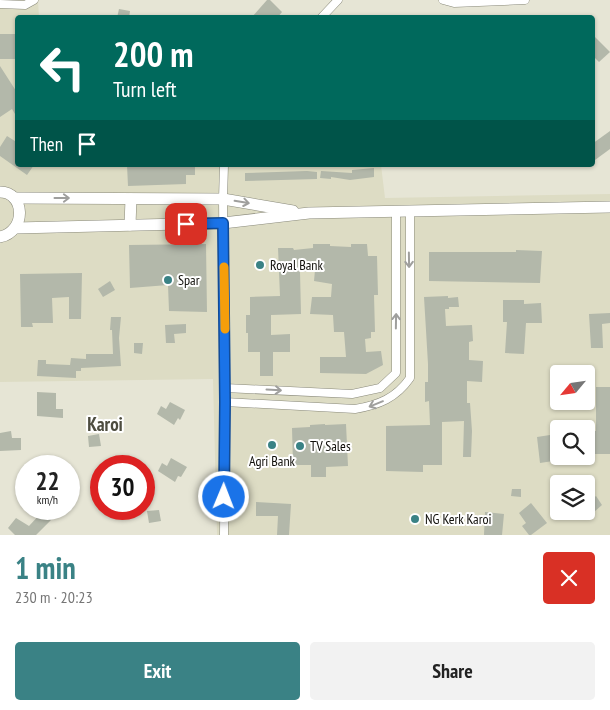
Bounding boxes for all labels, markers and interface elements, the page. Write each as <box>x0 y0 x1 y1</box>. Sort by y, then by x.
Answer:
text: 200 m <box>113 31 194 77</box>
icon: left <box>30 35 95 100</box>
text: Turn left <box>113 75 177 103</box>
icon: arrive <box>73 130 101 158</box>
text: Then <box>30 132 63 156</box>
one-way arrow <box>54 193 70 203</box>
one-way arrow <box>234 198 250 208</box>
pin <box>165 203 207 245</box>
icon: arrive <box>172 210 200 238</box>
one-way arrow <box>404 251 414 267</box>
place label: Royal Bank <box>270 256 324 274</box>
marker: Royal Bank <box>254 259 266 271</box>
place label: Spar <box>178 271 200 289</box>
marker: Spar <box>162 274 174 286</box>
one-way arrow <box>391 314 401 330</box>
north arrow <box>550 365 595 410</box>
map controls <box>550 365 595 520</box>
one-way arrow <box>266 385 282 394</box>
one-way arrow <box>369 399 384 409</box>
district label: Karoi <box>87 412 123 436</box>
button: search <box>550 420 595 465</box>
place label: TV Sales <box>310 437 351 455</box>
marker: Agri Bank <box>266 439 278 451</box>
marker: TV Sales <box>294 440 306 452</box>
place label: Agri Bank <box>249 452 296 470</box>
speed limit sign: 30 <box>90 455 155 520</box>
text: 22 <box>36 465 59 497</box>
position arrow <box>197 470 249 522</box>
button: layers <box>550 475 595 520</box>
text: km/h <box>37 492 58 507</box>
place label: NG Kerk Karoi <box>425 510 492 528</box>
marker: NG Kerk Karoi <box>409 513 421 525</box>
text: 1 min <box>15 548 76 587</box>
button: close <box>543 552 595 604</box>
text: 230 m · 20:23 <box>15 587 93 607</box>
button: Exit <box>15 642 300 700</box>
button: Share <box>310 642 595 700</box>

